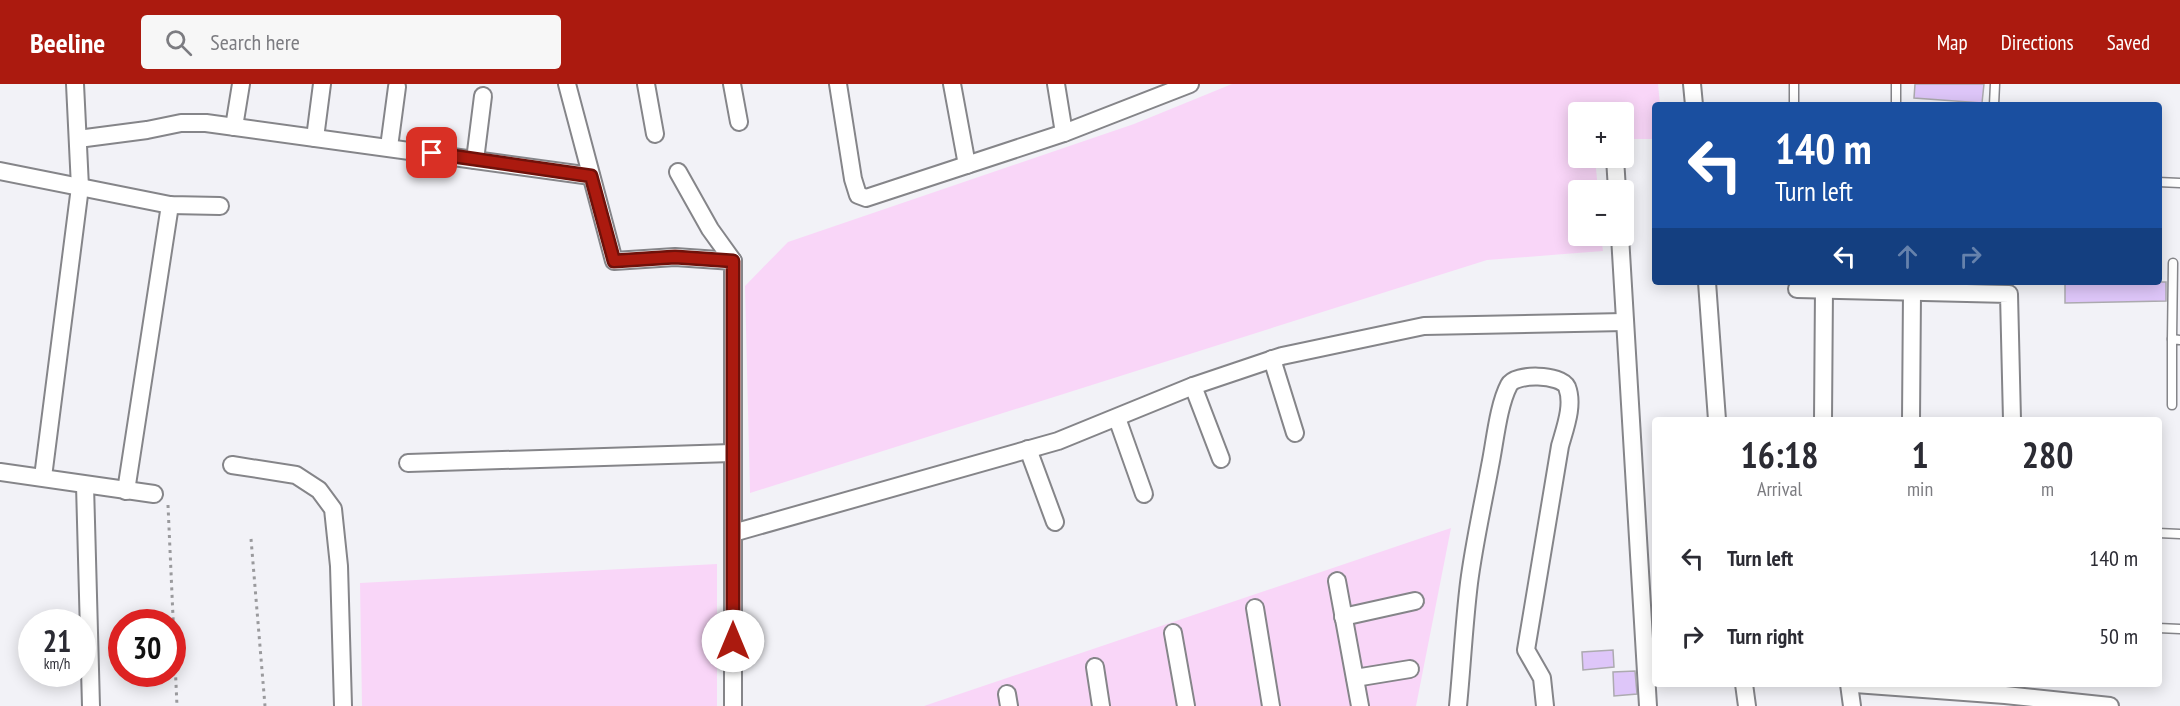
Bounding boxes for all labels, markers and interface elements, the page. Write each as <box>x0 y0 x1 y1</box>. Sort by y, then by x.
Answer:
search box <box>141 15 561 69</box>
text: Beeline <box>30 24 105 61</box>
icon: search <box>162 26 195 59</box>
text: Search here <box>210 28 300 56</box>
text: Map <box>1937 29 1968 56</box>
text: Directions <box>2001 29 2074 56</box>
text: Saved <box>2107 29 2150 56</box>
map controls <box>1568 102 1634 246</box>
button: + <box>1568 102 1634 168</box>
text: 140 m <box>1775 121 1872 176</box>
icon: left <box>1676 126 1754 204</box>
pin <box>406 127 457 178</box>
icon: arrive <box>415 136 448 169</box>
text: Turn left <box>1775 174 1853 208</box>
button: − <box>1568 180 1634 246</box>
icon: left <box>1828 240 1861 273</box>
icon: ahead <box>1891 240 1924 273</box>
icon: right <box>1954 240 1987 273</box>
text: 16:18 <box>1741 431 1818 478</box>
text: 1 <box>1911 431 1929 478</box>
text: 280 <box>2022 431 2073 478</box>
text: Arrival <box>1757 476 1802 502</box>
text: min <box>1907 476 1933 502</box>
text: m <box>2041 476 2054 502</box>
icon: left <box>1676 542 1709 575</box>
text: Turn left <box>1727 544 1793 572</box>
text: 140 m <box>2089 544 2138 572</box>
speed limit sign: 30 <box>108 609 186 687</box>
position arrow <box>701 609 765 673</box>
icon: right <box>1676 620 1709 653</box>
text: 21 <box>43 621 71 660</box>
text: Turn right <box>1727 622 1804 650</box>
text: 50 m <box>2099 622 2138 650</box>
text: km/h <box>44 654 70 673</box>

